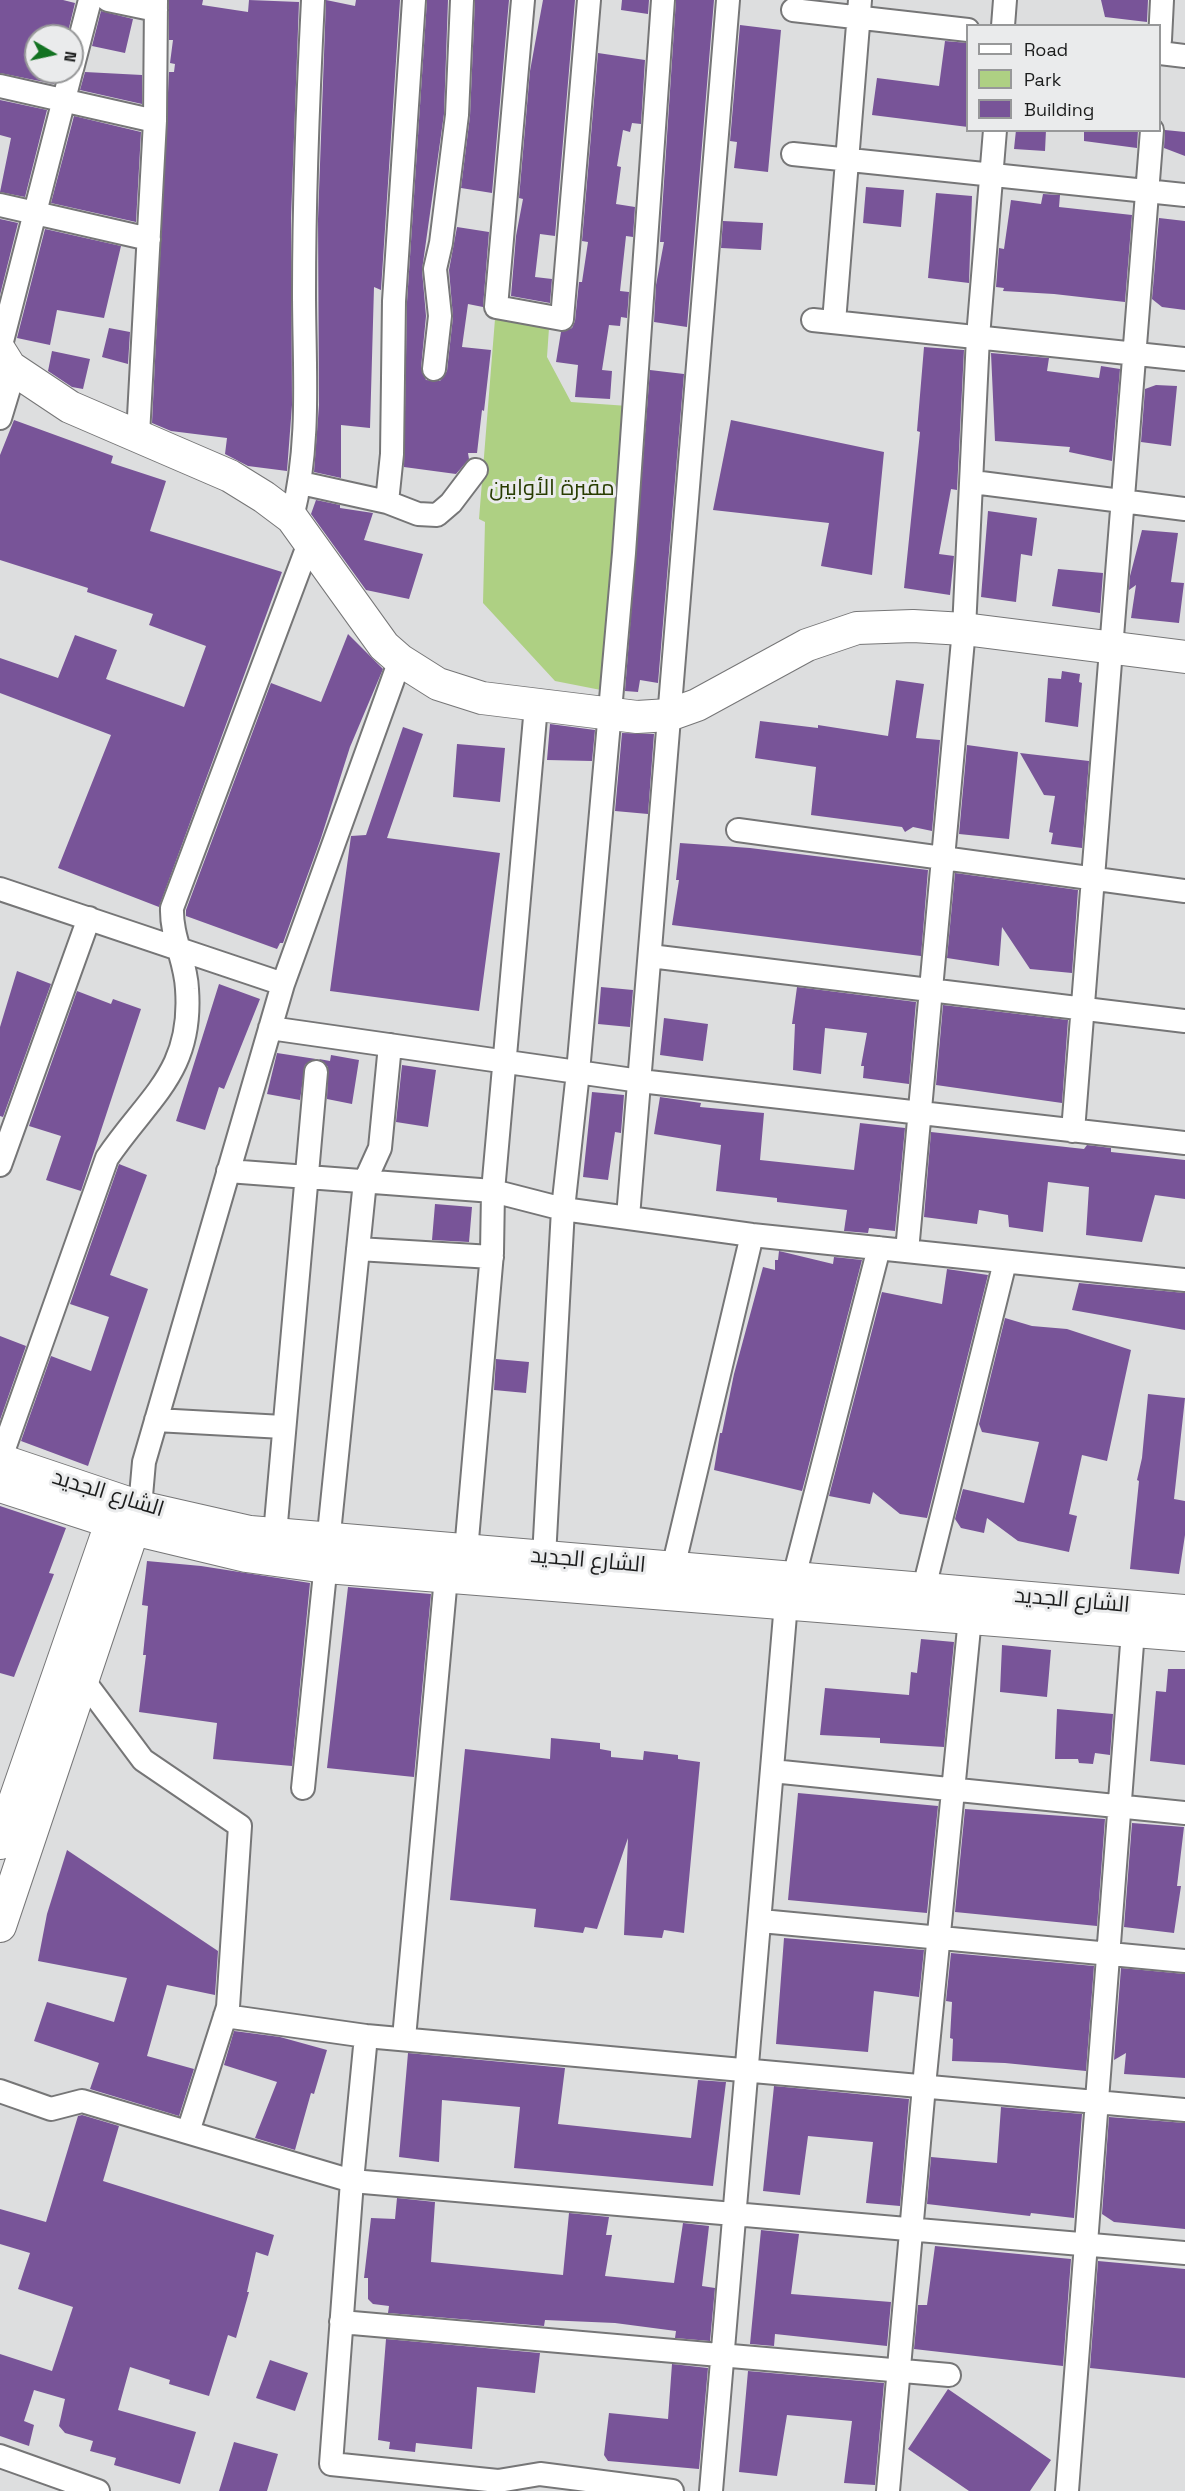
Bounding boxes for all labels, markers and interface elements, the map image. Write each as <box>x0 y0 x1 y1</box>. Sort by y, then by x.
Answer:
north arrow <box>24 24 84 84</box>
legend <box>966 24 1161 132</box>
text: Road <box>1024 38 1068 61</box>
text: N <box>59 50 82 64</box>
text: Park <box>1024 68 1061 91</box>
text: Building <box>1024 98 1094 121</box>
park label: مقبرة الأوابين <box>489 476 615 502</box>
street label: الشارع الجديد <box>49 1464 167 1524</box>
street label: الشارع الجديد <box>529 1543 647 1579</box>
street label: الشارع الجديد <box>1013 1583 1131 1619</box>

